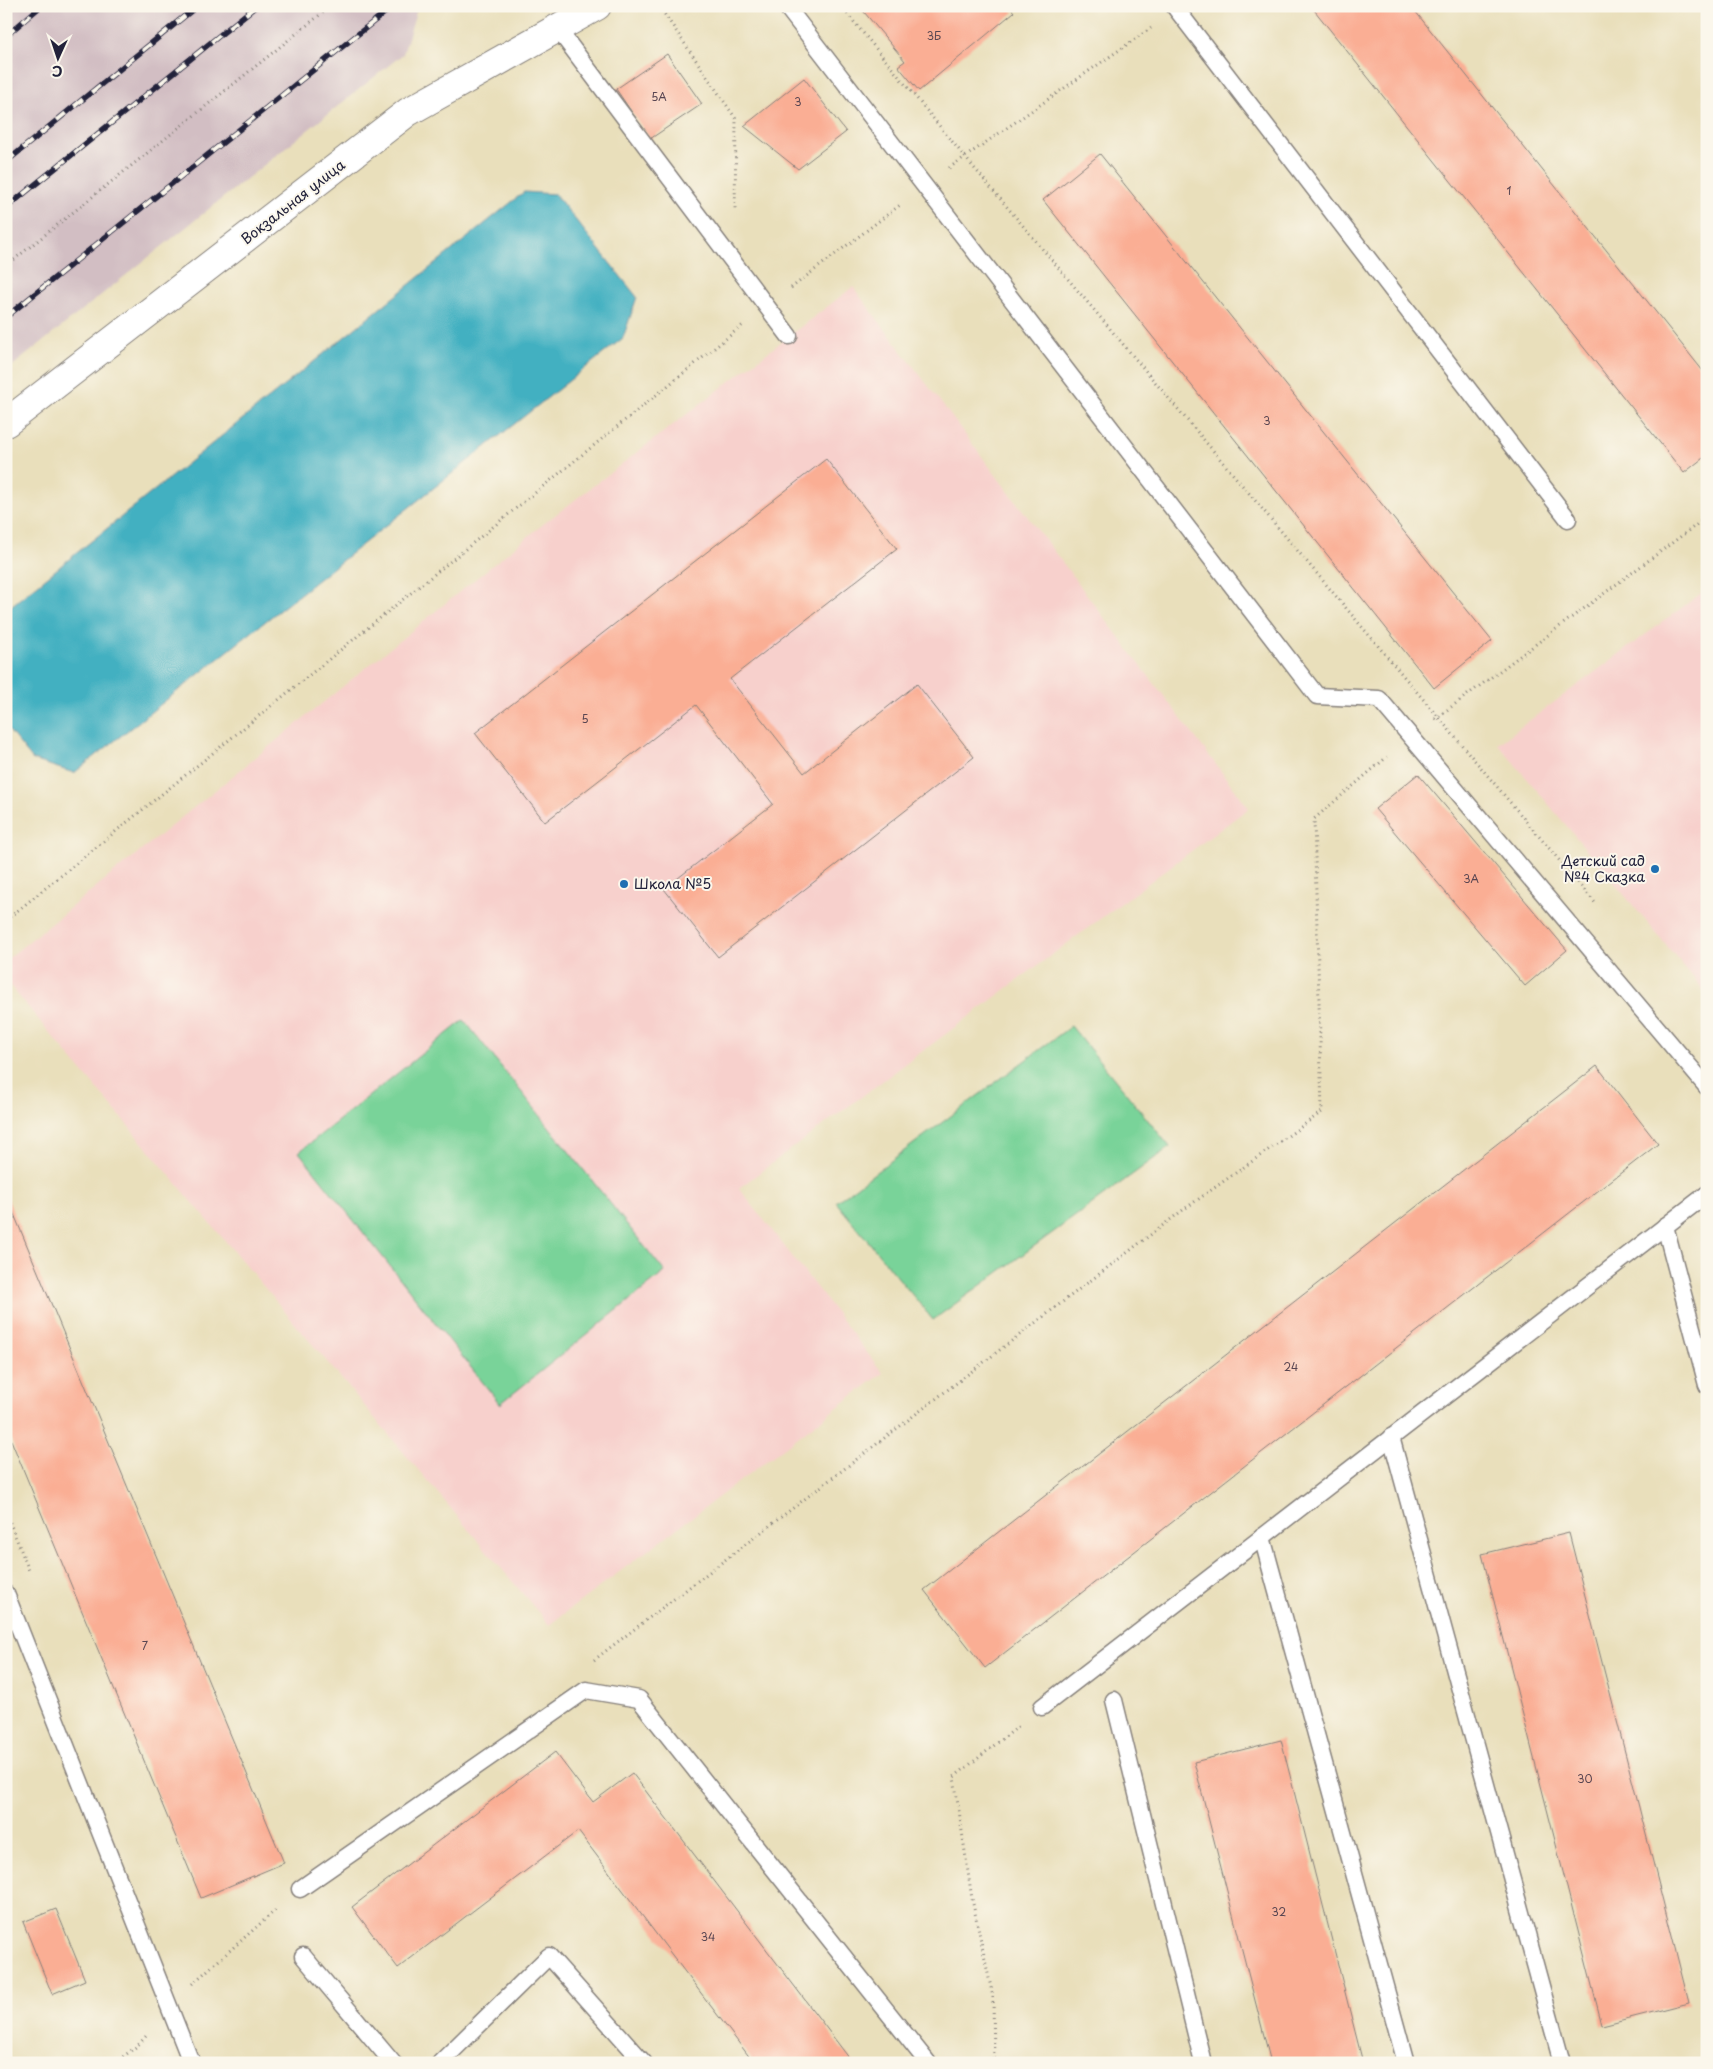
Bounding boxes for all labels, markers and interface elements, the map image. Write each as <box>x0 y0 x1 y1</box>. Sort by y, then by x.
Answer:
house number: 3Б <box>927 27 941 44</box>
north arrow <box>32 32 82 82</box>
text: С <box>51 61 63 82</box>
house number: 5А <box>651 88 667 105</box>
house number: 3 <box>794 93 802 110</box>
street label: Вокзальная улица <box>236 154 349 249</box>
house number: 1 <box>1507 182 1512 199</box>
house number: 3 <box>1263 412 1271 429</box>
house number: 5 <box>581 710 589 727</box>
place label: Детский сад №4 Сказка <box>1561 850 1645 887</box>
marker: Детский сад №4 Сказка <box>1649 863 1661 875</box>
house number: 3А <box>1463 870 1479 887</box>
place label: Школа №5 <box>634 873 711 894</box>
marker: Школа №5 <box>618 878 630 890</box>
house number: 24 <box>1284 1358 1298 1375</box>
house number: 7 <box>142 1637 148 1654</box>
house number: 30 <box>1577 1770 1593 1787</box>
house number: 32 <box>1272 1903 1287 1920</box>
house number: 34 <box>701 1928 715 1945</box>

